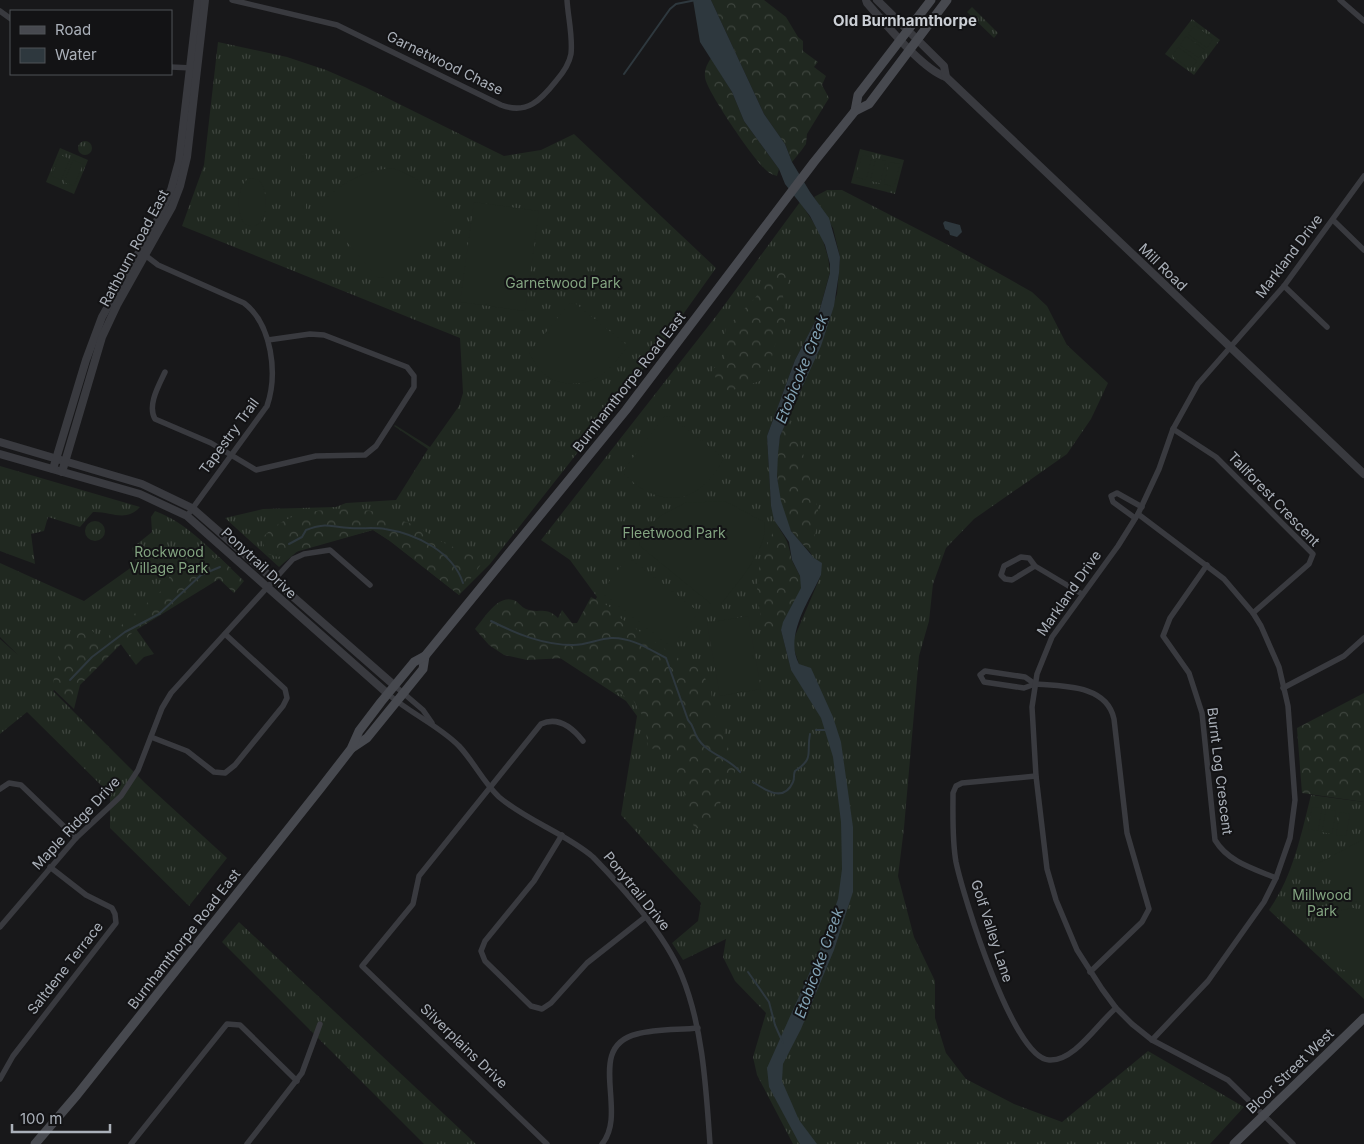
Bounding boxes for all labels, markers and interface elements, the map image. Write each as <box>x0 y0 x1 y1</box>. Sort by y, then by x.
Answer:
legend <box>10 10 172 75</box>
district label: Old Burnhamthorpe <box>833 11 977 30</box>
text: Road <box>55 20 91 39</box>
street label: Garnetwood Chase <box>384 27 506 98</box>
text: Water <box>55 45 97 64</box>
street label: Rathburn Road East <box>95 186 172 309</box>
street label: Markland Drive <box>1252 210 1326 301</box>
street label: Mill Road <box>1136 240 1191 294</box>
park label: Garnetwood Park <box>505 274 621 291</box>
street label: Burnhamthorpe Road East <box>569 308 689 455</box>
water label: Etobicoke Creek <box>771 311 832 426</box>
street label: Tapestry Trail <box>195 394 262 477</box>
street label: Tallforest Crescent <box>1225 448 1324 550</box>
street label: Ponytrail Drive <box>218 523 300 602</box>
park label: Fleetwood Park <box>622 524 726 541</box>
park label: Rockwood Village Park <box>130 543 208 576</box>
street label: Markland Drive <box>1033 547 1104 639</box>
street label: Burnt Log Crescent <box>1204 706 1237 836</box>
street label: Maple Ridge Drive <box>28 773 123 873</box>
street label: Ponytrail Drive <box>600 848 674 934</box>
street label: Burnhamthorpe Road East <box>124 865 244 1012</box>
street label: Golf Valley Lane <box>968 877 1017 984</box>
park label: Millwood Park <box>1292 886 1352 919</box>
water label: Etobicoke Creek <box>790 904 848 1021</box>
street label: Saltdene Terrace <box>23 918 106 1017</box>
street label: Silverplains Drive <box>417 1000 511 1092</box>
street label: Bloor Street West <box>1242 1024 1337 1117</box>
scale bar <box>12 1102 110 1134</box>
text: 100 m <box>20 1109 62 1128</box>

